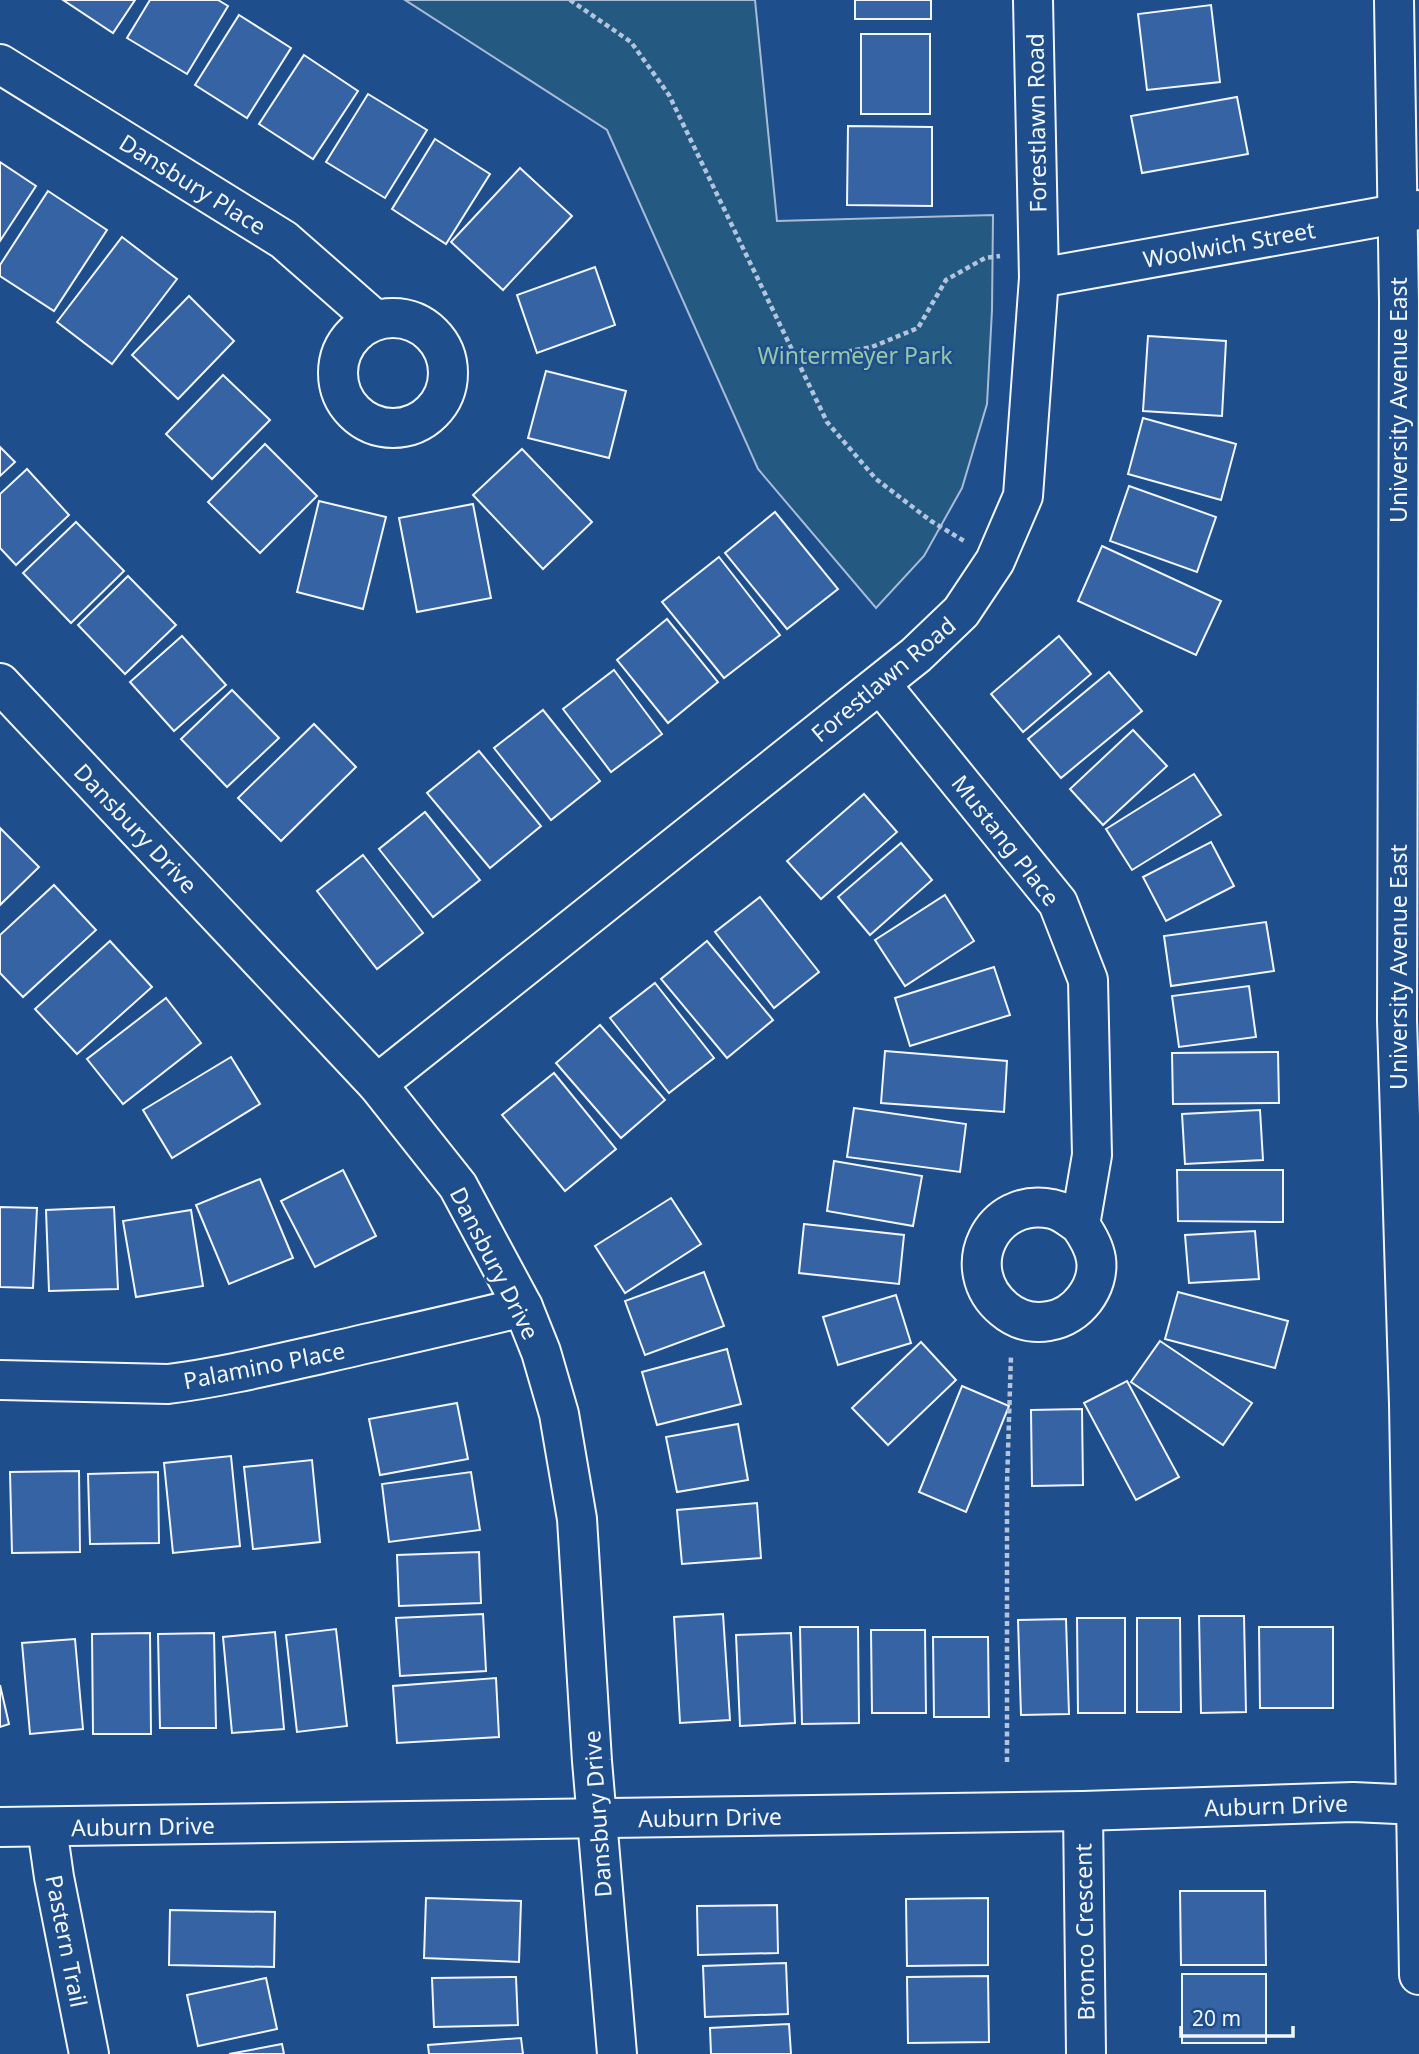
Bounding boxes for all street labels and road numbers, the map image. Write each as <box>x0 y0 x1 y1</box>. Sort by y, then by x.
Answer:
street label: Forestlawn Road <box>1018 33 1054 213</box>
street label: Dansbury Place <box>114 126 272 242</box>
street label: Woolwich Street <box>1140 213 1318 275</box>
street label: University Avenue East <box>1382 277 1414 523</box>
street label: Forestlawn Road <box>804 609 962 749</box>
street label: Dansbury Drive <box>67 756 205 900</box>
street label: Mustang Place <box>945 768 1067 912</box>
street label: University Avenue East <box>1382 844 1414 1090</box>
street label: Dansbury Drive <box>443 1181 547 1345</box>
street label: Palamino Place <box>180 1334 348 1396</box>
street label: Dansbury Drive <box>575 1729 619 1899</box>
street label: Auburn Drive <box>1204 1786 1348 1824</box>
street label: Auburn Drive <box>638 1800 782 1834</box>
street label: Auburn Drive <box>71 1809 215 1843</box>
street label: Bronco Crescent <box>1066 1843 1102 2021</box>
street label: Pastern Trail <box>38 1872 96 2010</box>

